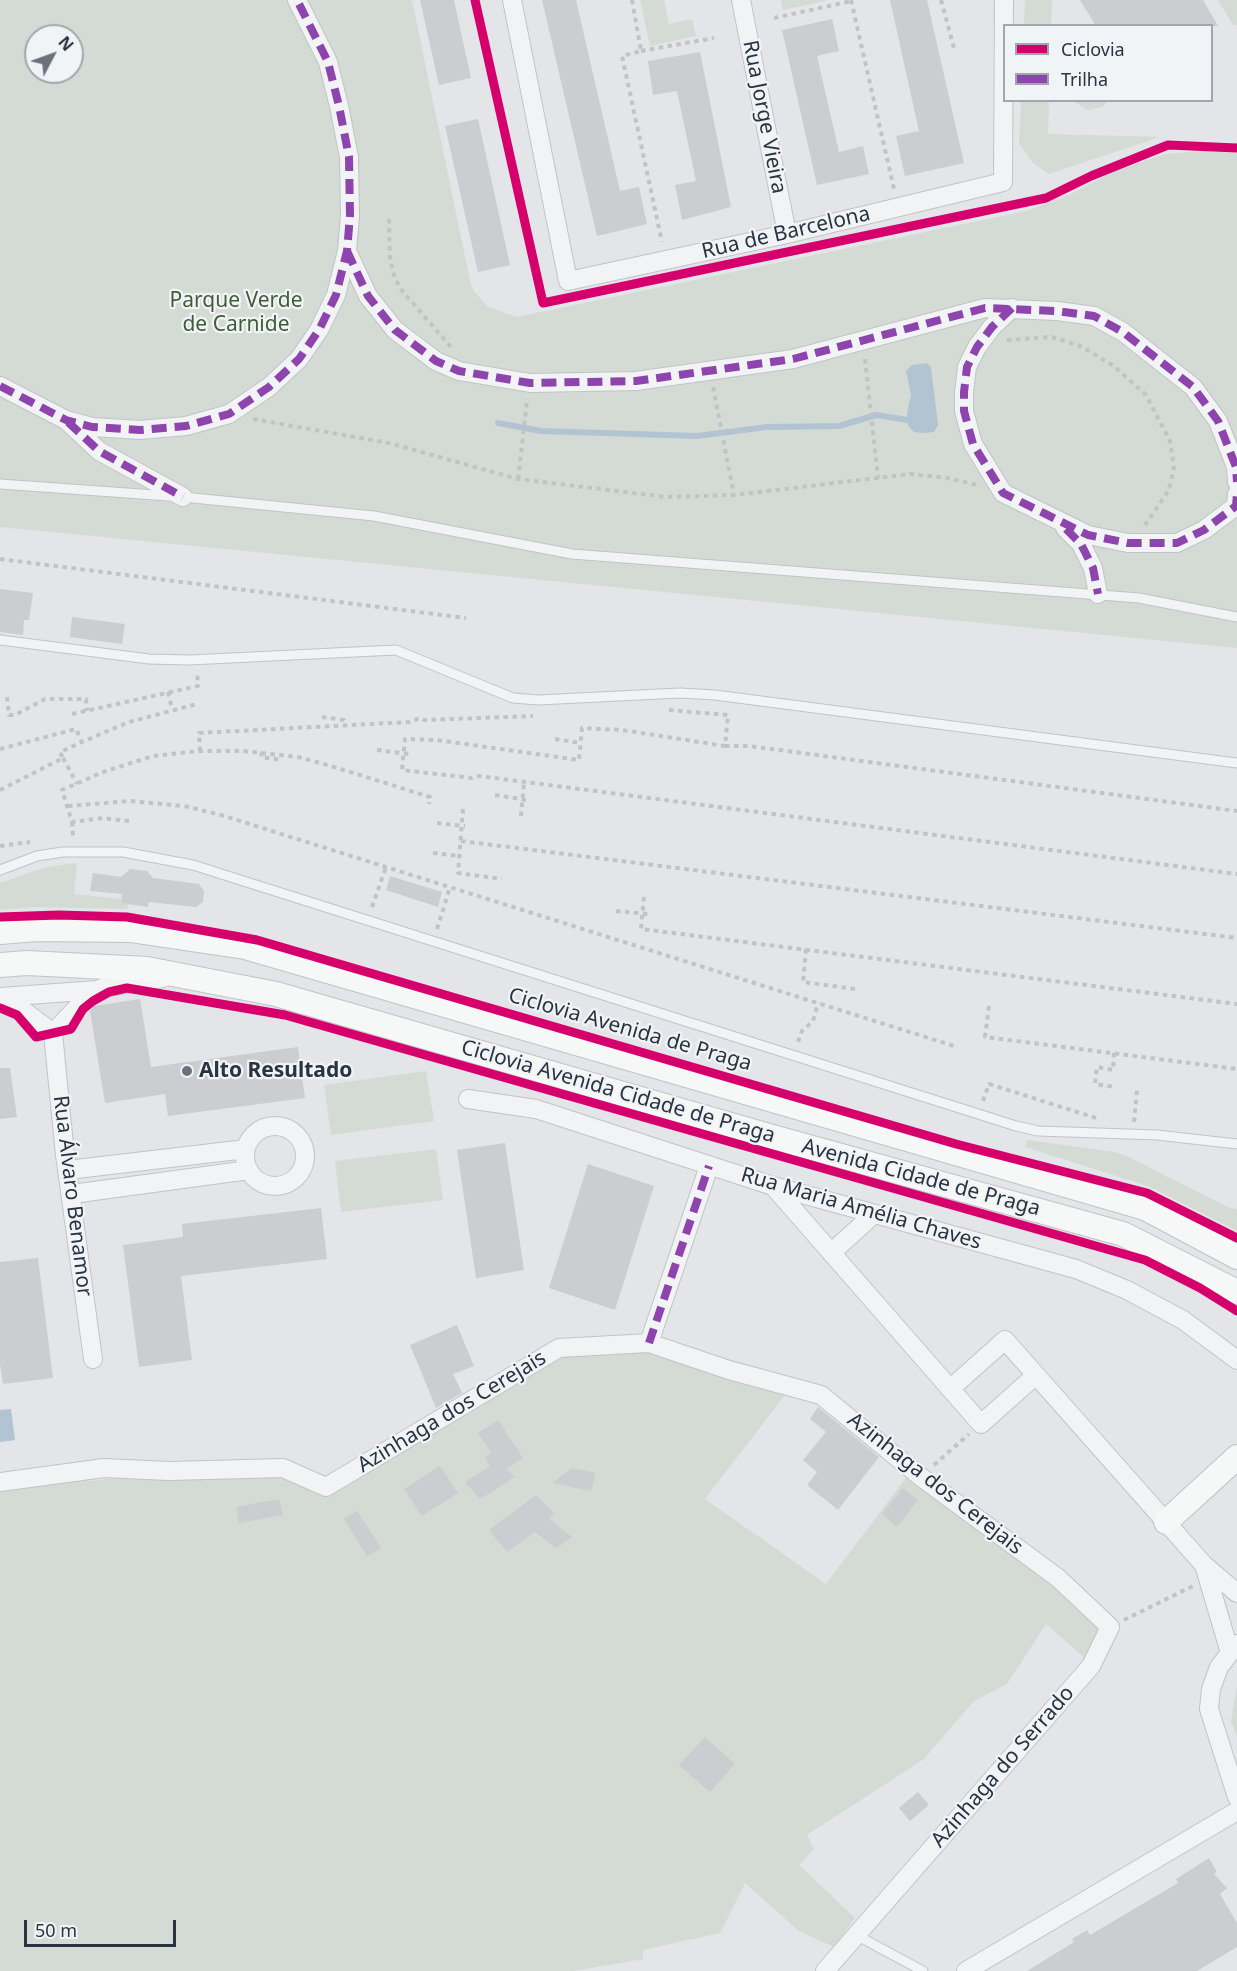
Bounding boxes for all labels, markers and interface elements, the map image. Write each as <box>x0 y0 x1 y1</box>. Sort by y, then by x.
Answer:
north arrow <box>24 24 84 84</box>
legend <box>1003 24 1213 102</box>
text: N <box>53 31 79 56</box>
text: Ciclovia <box>1061 37 1125 61</box>
street label: Rua Jorge Vieira <box>737 38 791 196</box>
text: Trilha <box>1061 67 1108 91</box>
street label: Rua de Barcelona <box>699 201 873 265</box>
park label: Parque Verde de Carnide <box>170 288 302 338</box>
street label: Ciclovia Avenida de Praga <box>505 983 755 1077</box>
street label: Ciclovia Avenida Cidade de Praga <box>458 1035 778 1149</box>
place label: Alto Resultado <box>199 1058 352 1084</box>
marker: Alto Resultado <box>180 1064 194 1078</box>
street label: Rua Álvaro Benamor <box>47 1094 97 1298</box>
street label: Avenida Cidade de Praga <box>799 1134 1043 1222</box>
street label: Rua Maria Amélia Chaves <box>738 1163 984 1255</box>
street label: Azinhaga dos Cerejais <box>353 1346 551 1478</box>
street label: Azinhaga dos Cerejais <box>842 1408 1028 1560</box>
street label: Azinhaga do Serrado <box>926 1681 1080 1853</box>
scale bar <box>27 1908 178 1946</box>
text: 50 m <box>35 1918 77 1942</box>

